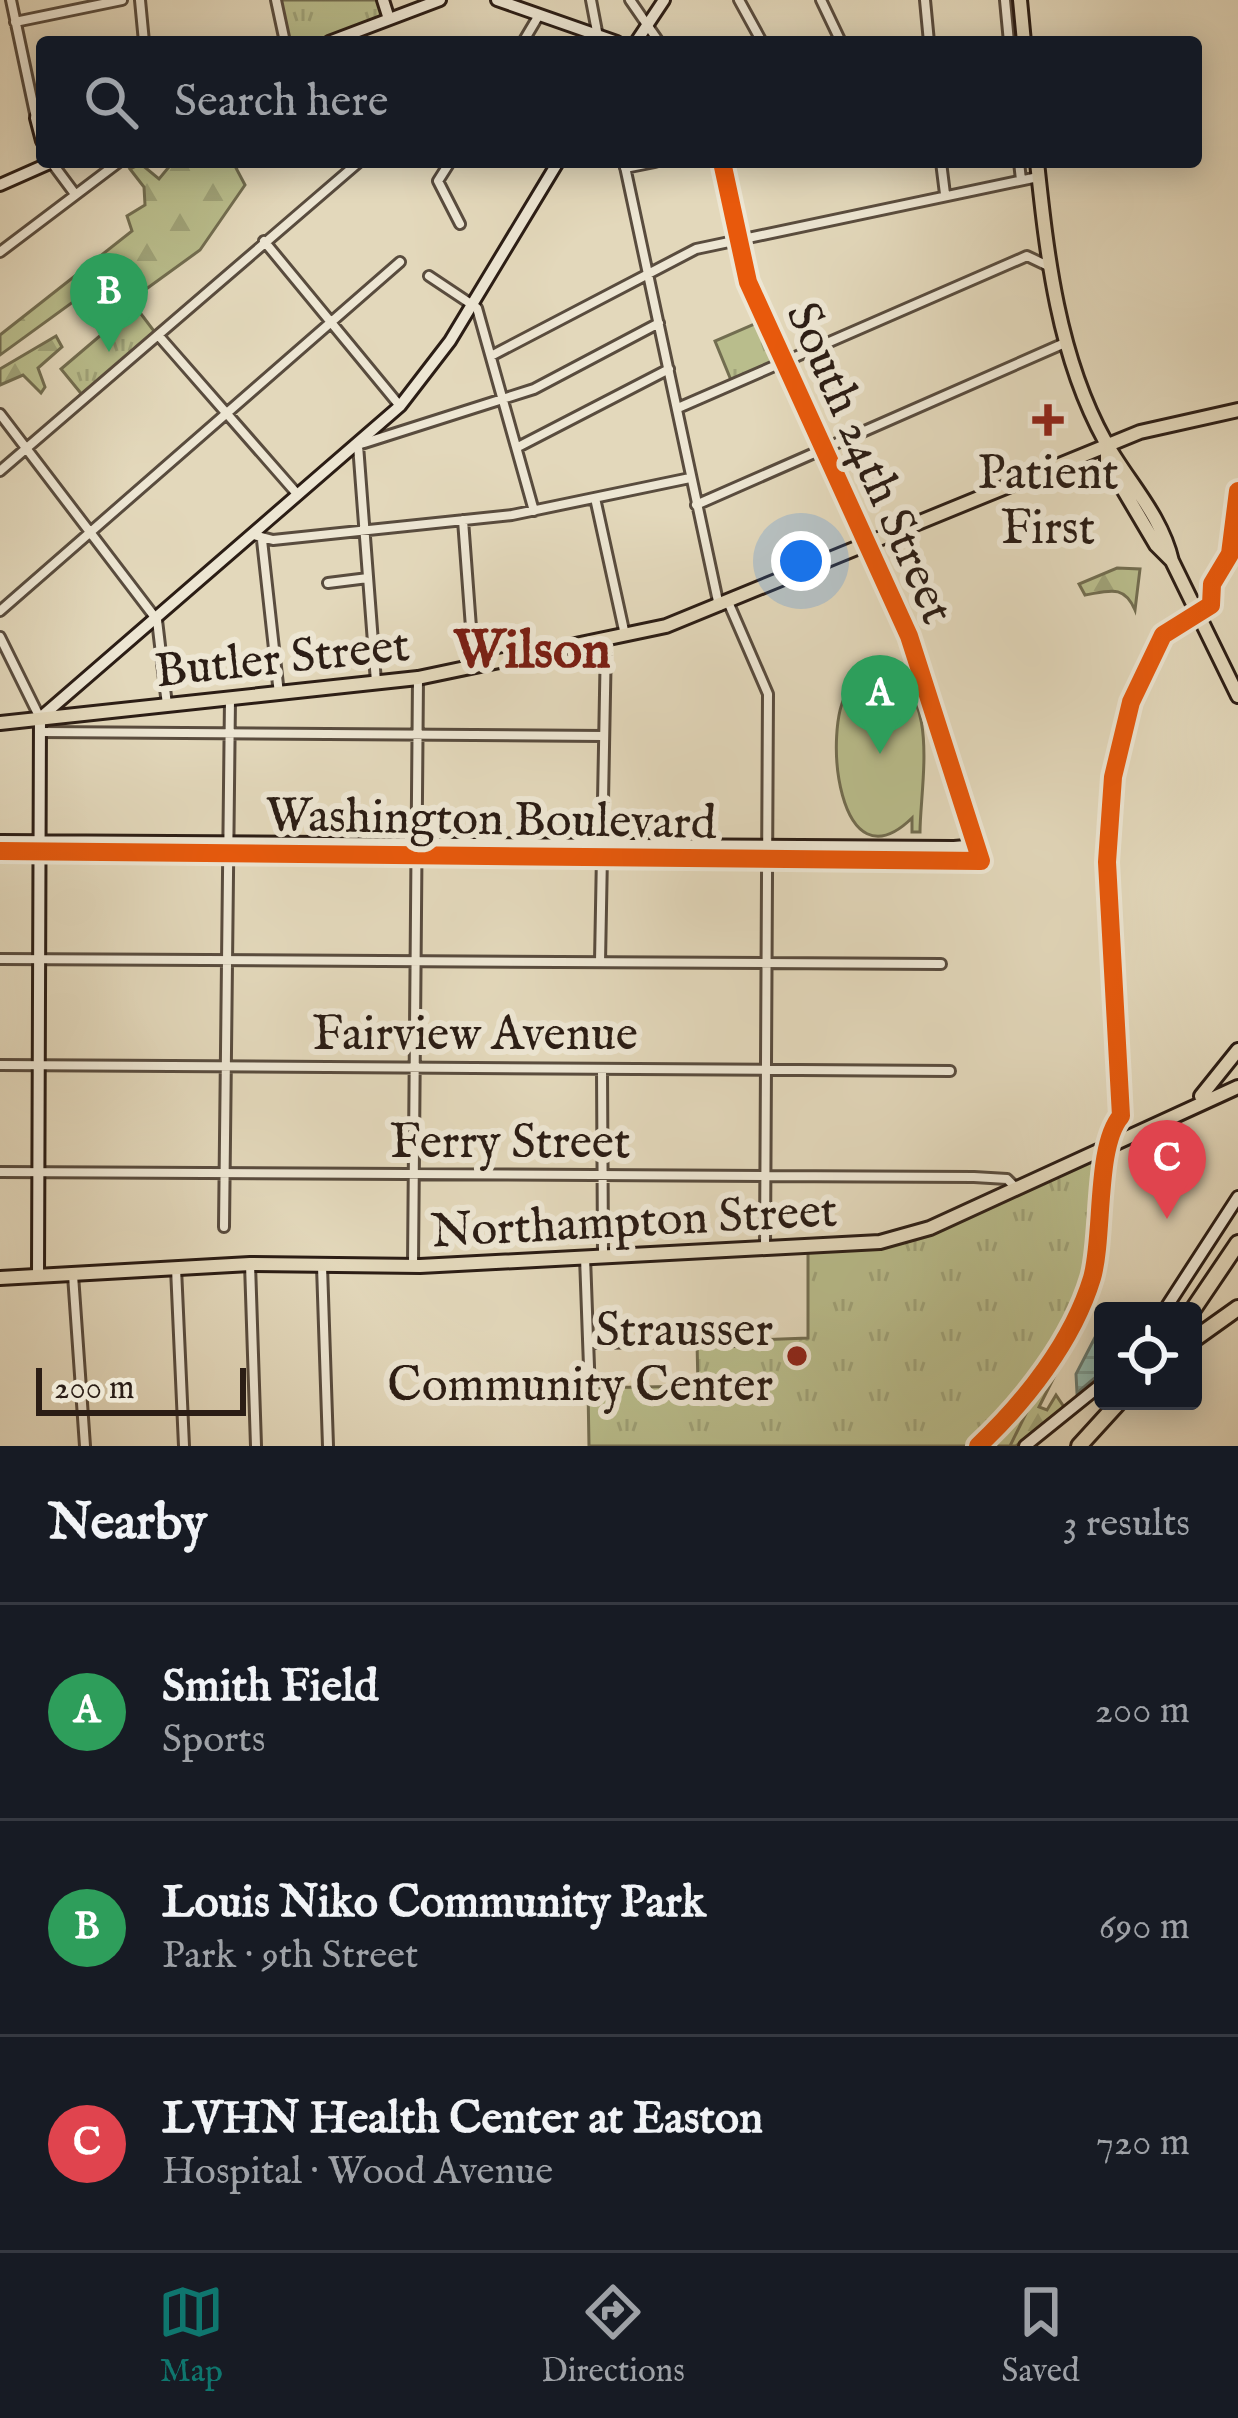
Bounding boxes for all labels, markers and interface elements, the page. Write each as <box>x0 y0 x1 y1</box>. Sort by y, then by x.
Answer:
search box <box>36 36 1202 168</box>
icon: search <box>78 69 144 135</box>
text: Search here <box>174 74 388 131</box>
pin: B <box>70 253 148 352</box>
street label: South 24th Street <box>771 294 966 634</box>
marker: Patient First <box>1032 404 1064 436</box>
place label: Patient First <box>977 445 1119 560</box>
your location <box>771 531 831 591</box>
street label: Butler Street <box>152 617 413 703</box>
district label: Wilson <box>453 618 611 687</box>
pin: A <box>841 655 919 754</box>
street label: Washington Boulevard <box>265 787 717 855</box>
street label: Fairview Avenue <box>312 1006 638 1066</box>
street label: Ferry Street <box>390 1114 630 1174</box>
pin: C <box>1128 1120 1206 1219</box>
street label: Northampton Street <box>430 1182 839 1264</box>
place label: Strausser Community Center <box>387 1302 773 1417</box>
map controls <box>1094 1302 1202 1410</box>
button: locate <box>1094 1302 1202 1410</box>
marker: Strausser Community Center <box>784 1343 810 1369</box>
scale bar <box>36 1362 246 1415</box>
text: 200 m <box>54 1368 135 1410</box>
text: Nearby <box>48 1492 207 1557</box>
text: 3 results <box>1063 1500 1190 1549</box>
text: Smith Field <box>162 1659 378 1716</box>
text: A <box>74 1687 100 1736</box>
text: 200 m <box>1095 1687 1190 1736</box>
text: Sports <box>162 1716 265 1765</box>
text: Louis Niko Community Park <box>162 1875 706 1932</box>
text: B <box>74 1903 100 1952</box>
text: 690 m <box>1099 1903 1190 1952</box>
text: Park · 9th Street <box>162 1932 418 1981</box>
text: LVHN Health Center at Easton <box>162 2091 763 2148</box>
text: C <box>73 2119 101 2168</box>
text: 720 m <box>1096 2119 1190 2168</box>
text: Hospital · Wood Avenue <box>162 2148 553 2197</box>
tab: Map <box>158 2279 224 2393</box>
tab: Directions <box>541 2279 685 2393</box>
tab: Saved <box>1002 2279 1080 2393</box>

